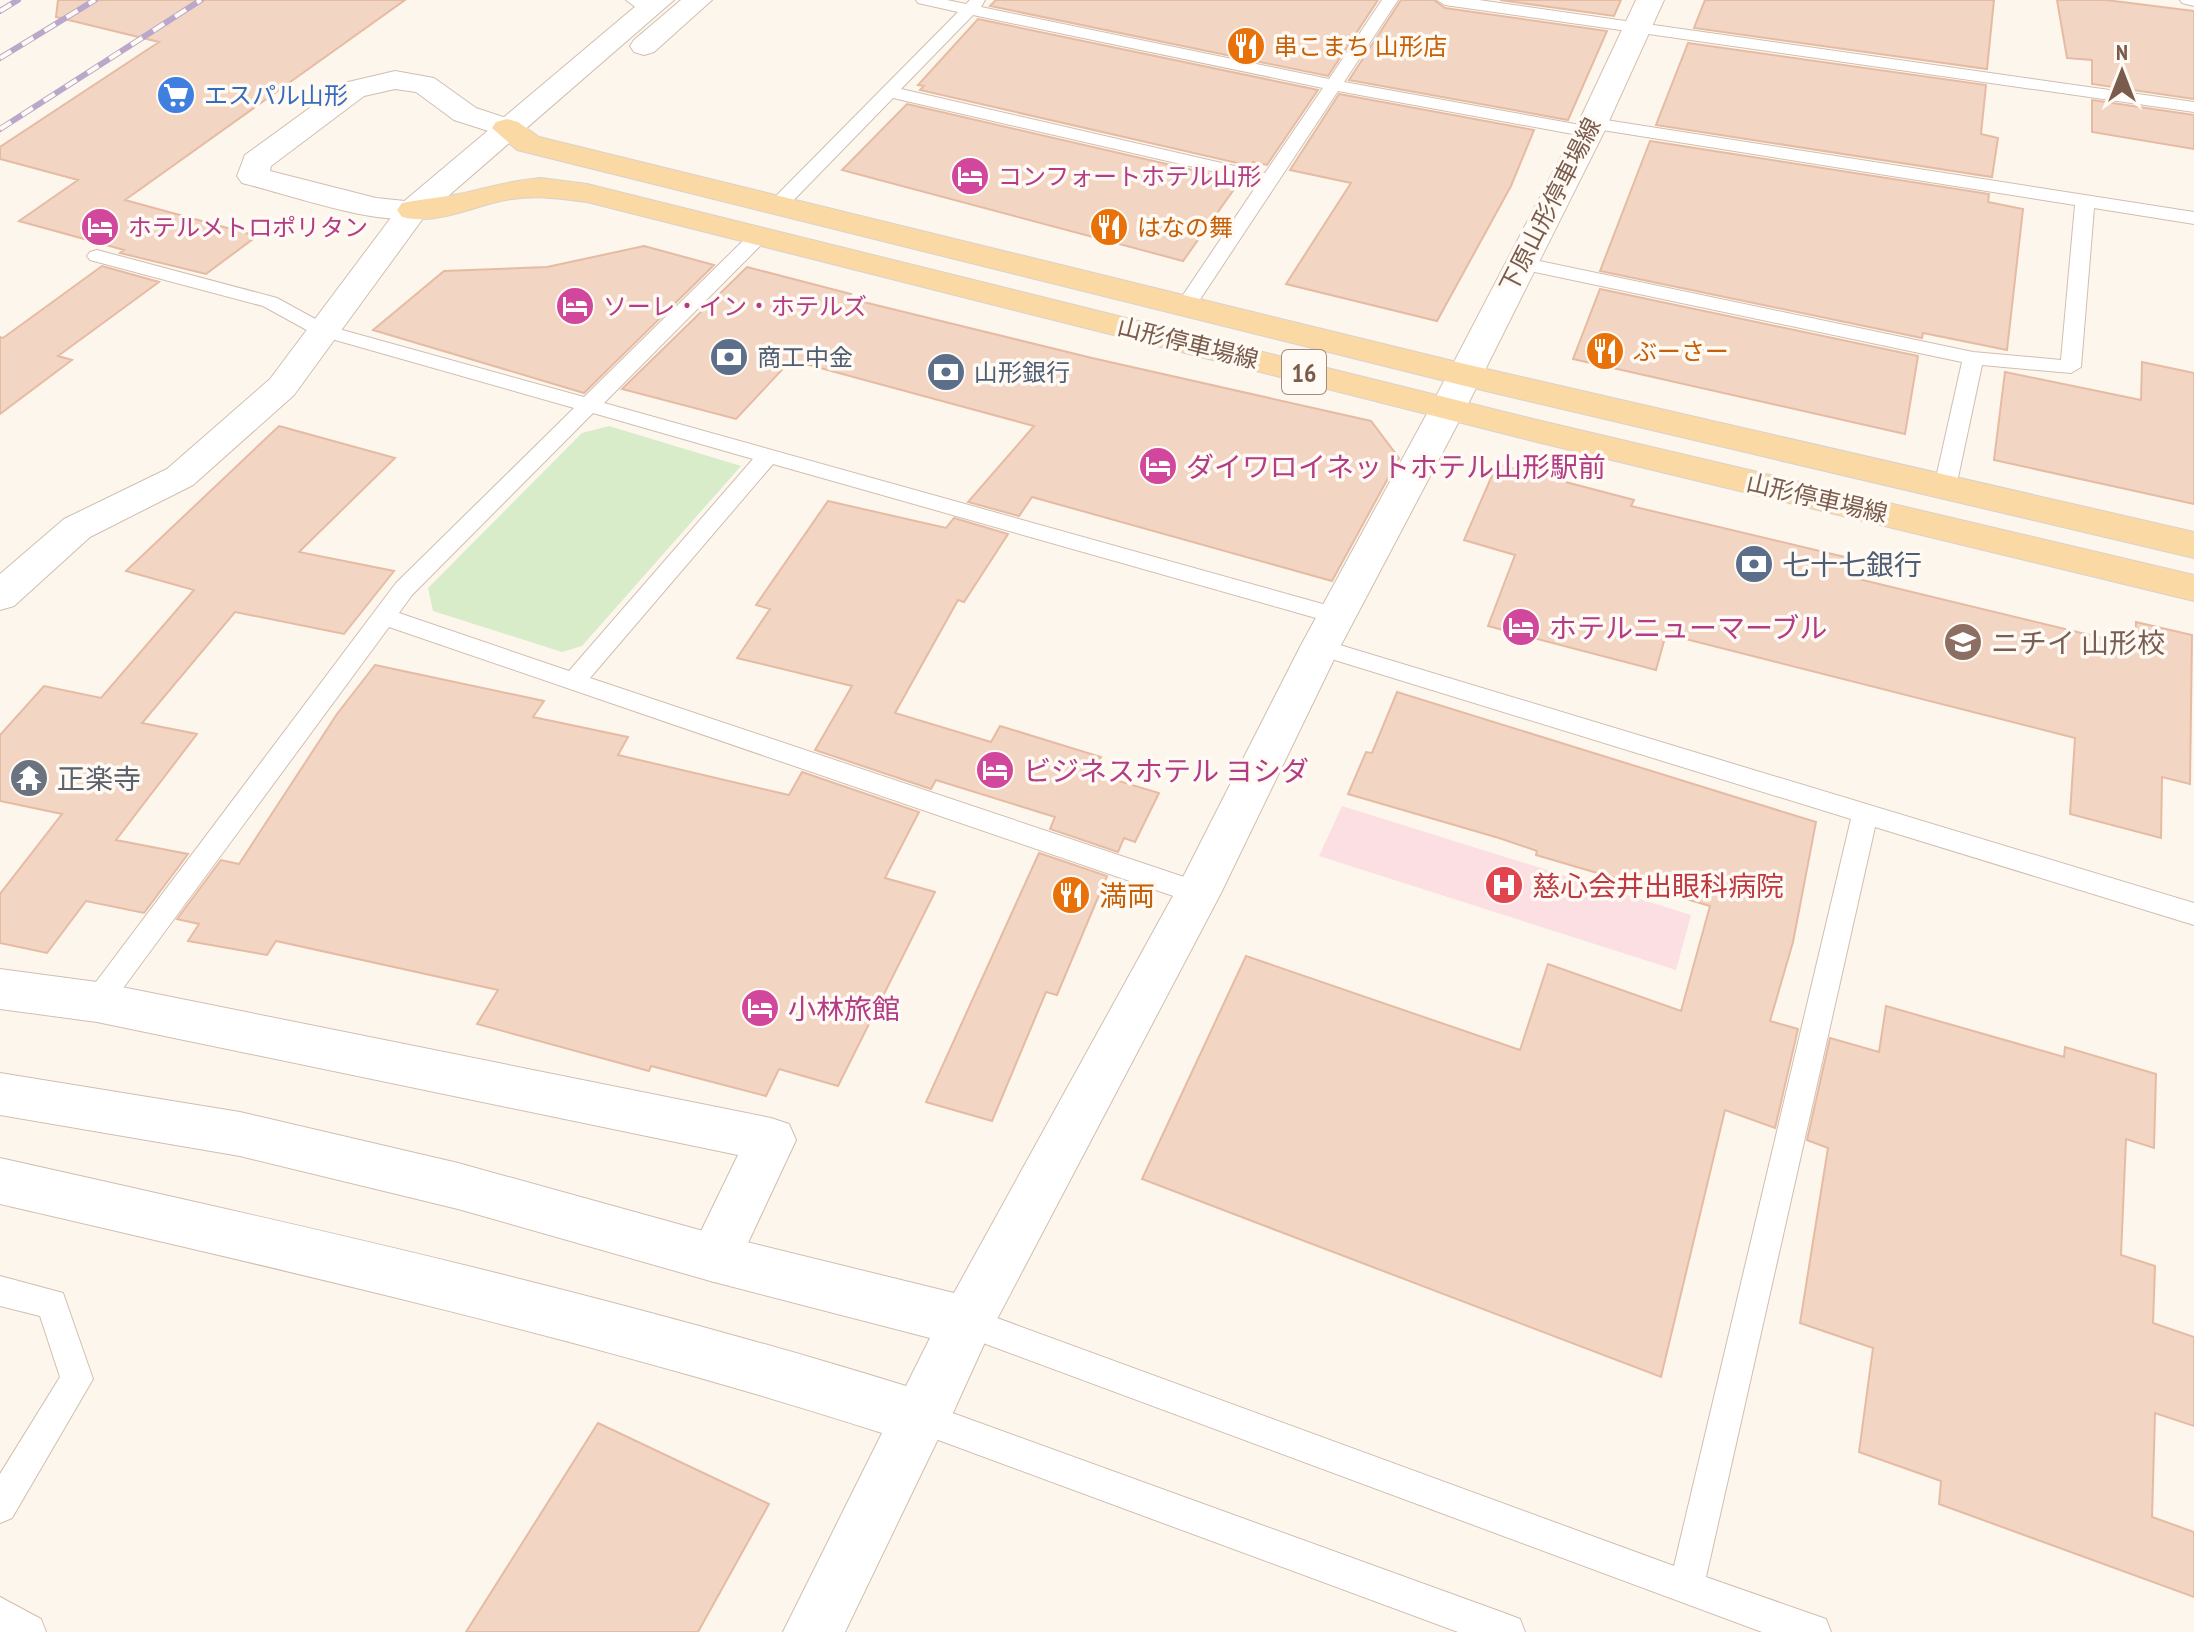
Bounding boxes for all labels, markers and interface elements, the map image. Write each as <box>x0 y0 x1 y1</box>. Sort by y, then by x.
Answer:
restaurant icon: 串こまち 山形店 <box>1225 25 1267 67</box>
place label: 串こまち 山形店 <box>1274 31 1447 62</box>
north arrow <box>2082 32 2162 112</box>
text: N <box>2116 38 2128 66</box>
supermarket icon: エスパル山形 <box>155 74 197 116</box>
place label: エスパル山形 <box>204 80 348 111</box>
street label: 下原山形停車場線 <box>1493 112 1607 298</box>
hotel icon: コンフォートホテル山形 <box>949 155 991 197</box>
place label: コンフォートホテル山形 <box>998 161 1261 192</box>
hotel icon: ホテルメトロポリタン <box>79 206 121 248</box>
restaurant icon: はなの舞 <box>1088 206 1130 248</box>
place label: ホテルメトロポリタン <box>128 212 368 243</box>
place label: はなの舞 <box>1137 212 1233 243</box>
hotel icon: ソーレ・イン・ホテルズ <box>554 285 596 327</box>
place label: ソーレ・イン・ホテルズ <box>603 291 867 322</box>
street label: 山形停車場線 <box>1114 311 1262 375</box>
restaurant icon: ぶーさー <box>1584 330 1626 372</box>
bank icon: 商工中金 <box>708 336 750 378</box>
place label: ぶーさー <box>1633 336 1729 367</box>
place label: 商工中金 <box>757 342 853 373</box>
road number: 16 <box>1282 350 1326 394</box>
bank icon: 山形銀行 <box>925 351 967 393</box>
place label: 山形銀行 <box>974 357 1070 388</box>
hotel icon: ダイワロイネットホテル山形駅前 <box>1137 445 1179 487</box>
place label: ダイワロイネットホテル山形駅前 <box>1186 448 1606 485</box>
street label: 山形停車場線 <box>1743 467 1891 529</box>
bank icon: 七十七銀行 <box>1733 543 1775 585</box>
place label: 七十七銀行 <box>1782 546 1922 583</box>
hotel icon: ホテルニューマーブル <box>1500 606 1542 648</box>
place label: ホテルニューマーブル <box>1549 609 1827 646</box>
school or university icon: ニチイ 山形校 <box>1942 621 1984 663</box>
place label: ニチイ 山形校 <box>1991 624 2165 661</box>
hotel icon: ビジネスホテル ヨシダ <box>974 749 1016 791</box>
place label: ビジネスホテル ヨシダ <box>1023 752 1309 789</box>
temple icon: 正楽寺 <box>8 757 50 799</box>
place label: 正楽寺 <box>57 760 141 797</box>
hospital icon: 慈心会井出眼科病院 <box>1483 864 1525 906</box>
place label: 慈心会井出眼科病院 <box>1532 867 1784 904</box>
restaurant icon: 満両 <box>1050 874 1092 916</box>
place label: 満両 <box>1099 877 1155 914</box>
hotel icon: 小林旅館 <box>739 987 781 1029</box>
place label: 小林旅館 <box>788 990 900 1027</box>

